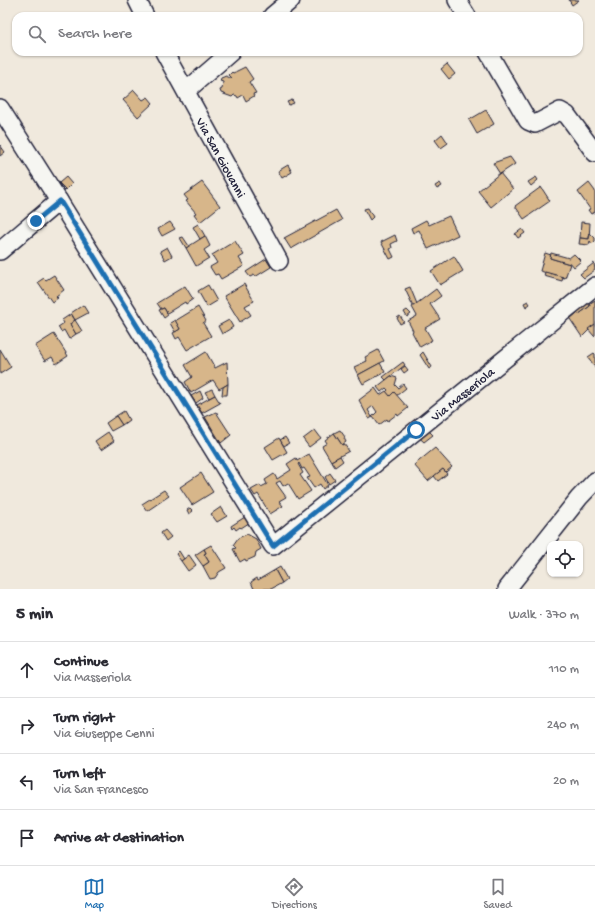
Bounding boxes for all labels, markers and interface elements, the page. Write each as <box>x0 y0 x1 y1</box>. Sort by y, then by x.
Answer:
search box <box>12 12 583 56</box>
icon: search <box>26 23 48 45</box>
text: Search here <box>58 25 132 43</box>
street label: Via San Giovanni <box>191 115 248 201</box>
route end <box>27 212 45 230</box>
street label: Via Masseriola <box>428 365 499 426</box>
route start <box>407 421 425 439</box>
map controls <box>547 541 583 577</box>
button: locate <box>547 541 583 577</box>
text: 5 min <box>16 605 53 625</box>
text: Walk · 370 m <box>509 608 579 623</box>
text: Continue <box>54 653 108 671</box>
icon: ahead <box>16 659 38 681</box>
text: 110 m <box>549 662 579 677</box>
text: Via Masseriola <box>54 671 131 686</box>
text: Turn right <box>54 709 114 727</box>
icon: right <box>16 715 38 737</box>
text: 240 m <box>547 718 579 733</box>
text: Via Giuseppe Cenni <box>54 727 154 742</box>
text: Turn left <box>54 765 105 783</box>
icon: left <box>16 771 38 793</box>
text: 20 m <box>553 774 579 789</box>
text: Via San Francesco <box>54 783 149 798</box>
icon: arrive <box>16 827 38 849</box>
text: Arrive at destination <box>54 829 184 847</box>
tab: Map <box>83 876 105 912</box>
tab: Directions <box>272 876 317 912</box>
tab: Saved <box>483 876 512 912</box>

